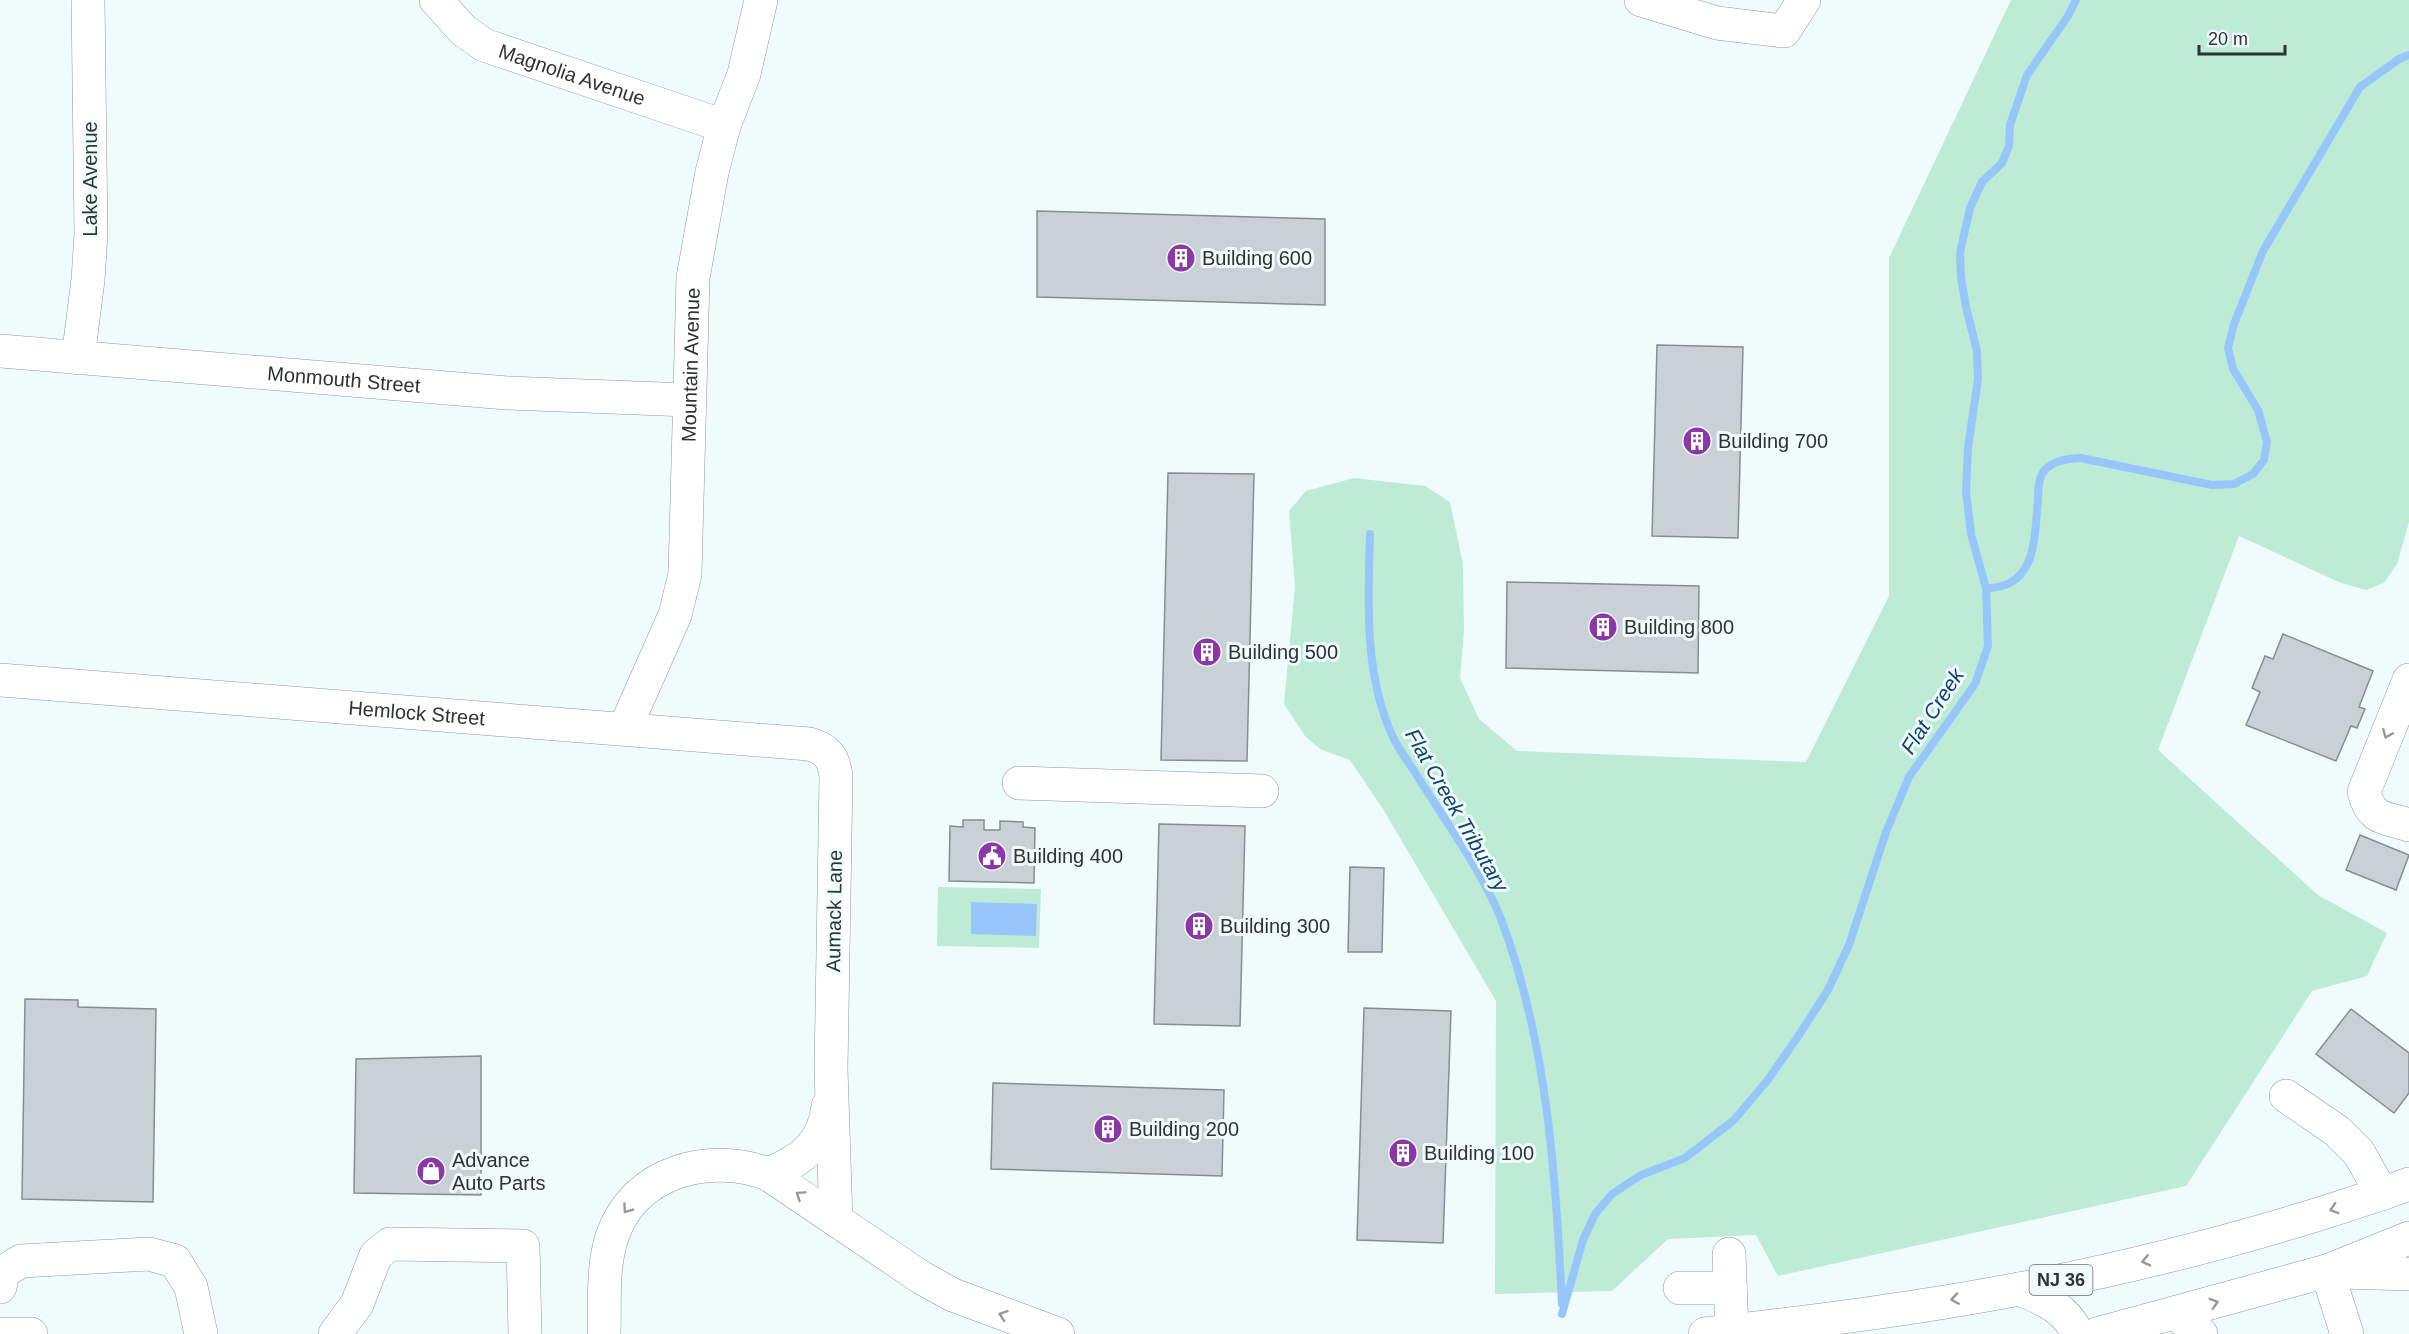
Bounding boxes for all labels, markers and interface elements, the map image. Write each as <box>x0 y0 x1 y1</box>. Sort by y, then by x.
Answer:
scale bar <box>2199 18 2284 56</box>
text: 20 m <box>2208 29 2248 49</box>
street label: Magnolia Avenue <box>496 40 648 110</box>
street label: Lake Avenue <box>79 121 101 237</box>
building icon: Building 600 <box>1165 242 1197 274</box>
place label: Building 600 <box>1202 247 1312 269</box>
street label: Mountain Avenue <box>678 287 704 442</box>
street label: Monmouth Street <box>266 362 422 397</box>
building icon: Building 700 <box>1681 425 1713 457</box>
place label: Building 700 <box>1718 430 1828 452</box>
building icon: Building 800 <box>1587 611 1619 643</box>
place label: Building 800 <box>1624 616 1734 638</box>
building icon: Building 500 <box>1191 636 1223 668</box>
place label: Building 500 <box>1228 641 1338 663</box>
water label: Flat Creek <box>1896 663 1969 758</box>
street label: Hemlock Street <box>348 697 486 729</box>
water label: Flat Creek Tributary <box>1401 725 1514 897</box>
one-way arrow <box>2382 728 2394 739</box>
public building icon: Building 400 <box>976 840 1008 872</box>
place label: Building 400 <box>1013 845 1123 867</box>
street label: Aumack Lane <box>822 850 846 972</box>
building icon: Building 300 <box>1183 910 1215 942</box>
place label: Building 300 <box>1220 915 1330 937</box>
building icon: Building 200 <box>1092 1113 1124 1145</box>
place label: Building 200 <box>1129 1118 1239 1140</box>
building icon: Building 100 <box>1387 1137 1419 1169</box>
place label: Building 100 <box>1424 1142 1534 1164</box>
place label: Advance Auto Parts <box>452 1149 545 1194</box>
shop icon: Advance Auto Parts <box>415 1155 447 1187</box>
one-way arrow <box>795 1191 806 1202</box>
one-way arrow <box>2329 1202 2340 1214</box>
one-way arrow <box>624 1203 635 1214</box>
one-way arrow <box>2141 1253 2151 1266</box>
road number: NJ 36 <box>2030 1265 2092 1295</box>
one-way arrow <box>1950 1293 1959 1305</box>
one-way arrow <box>2208 1298 2219 1310</box>
one-way arrow <box>998 1309 1009 1322</box>

